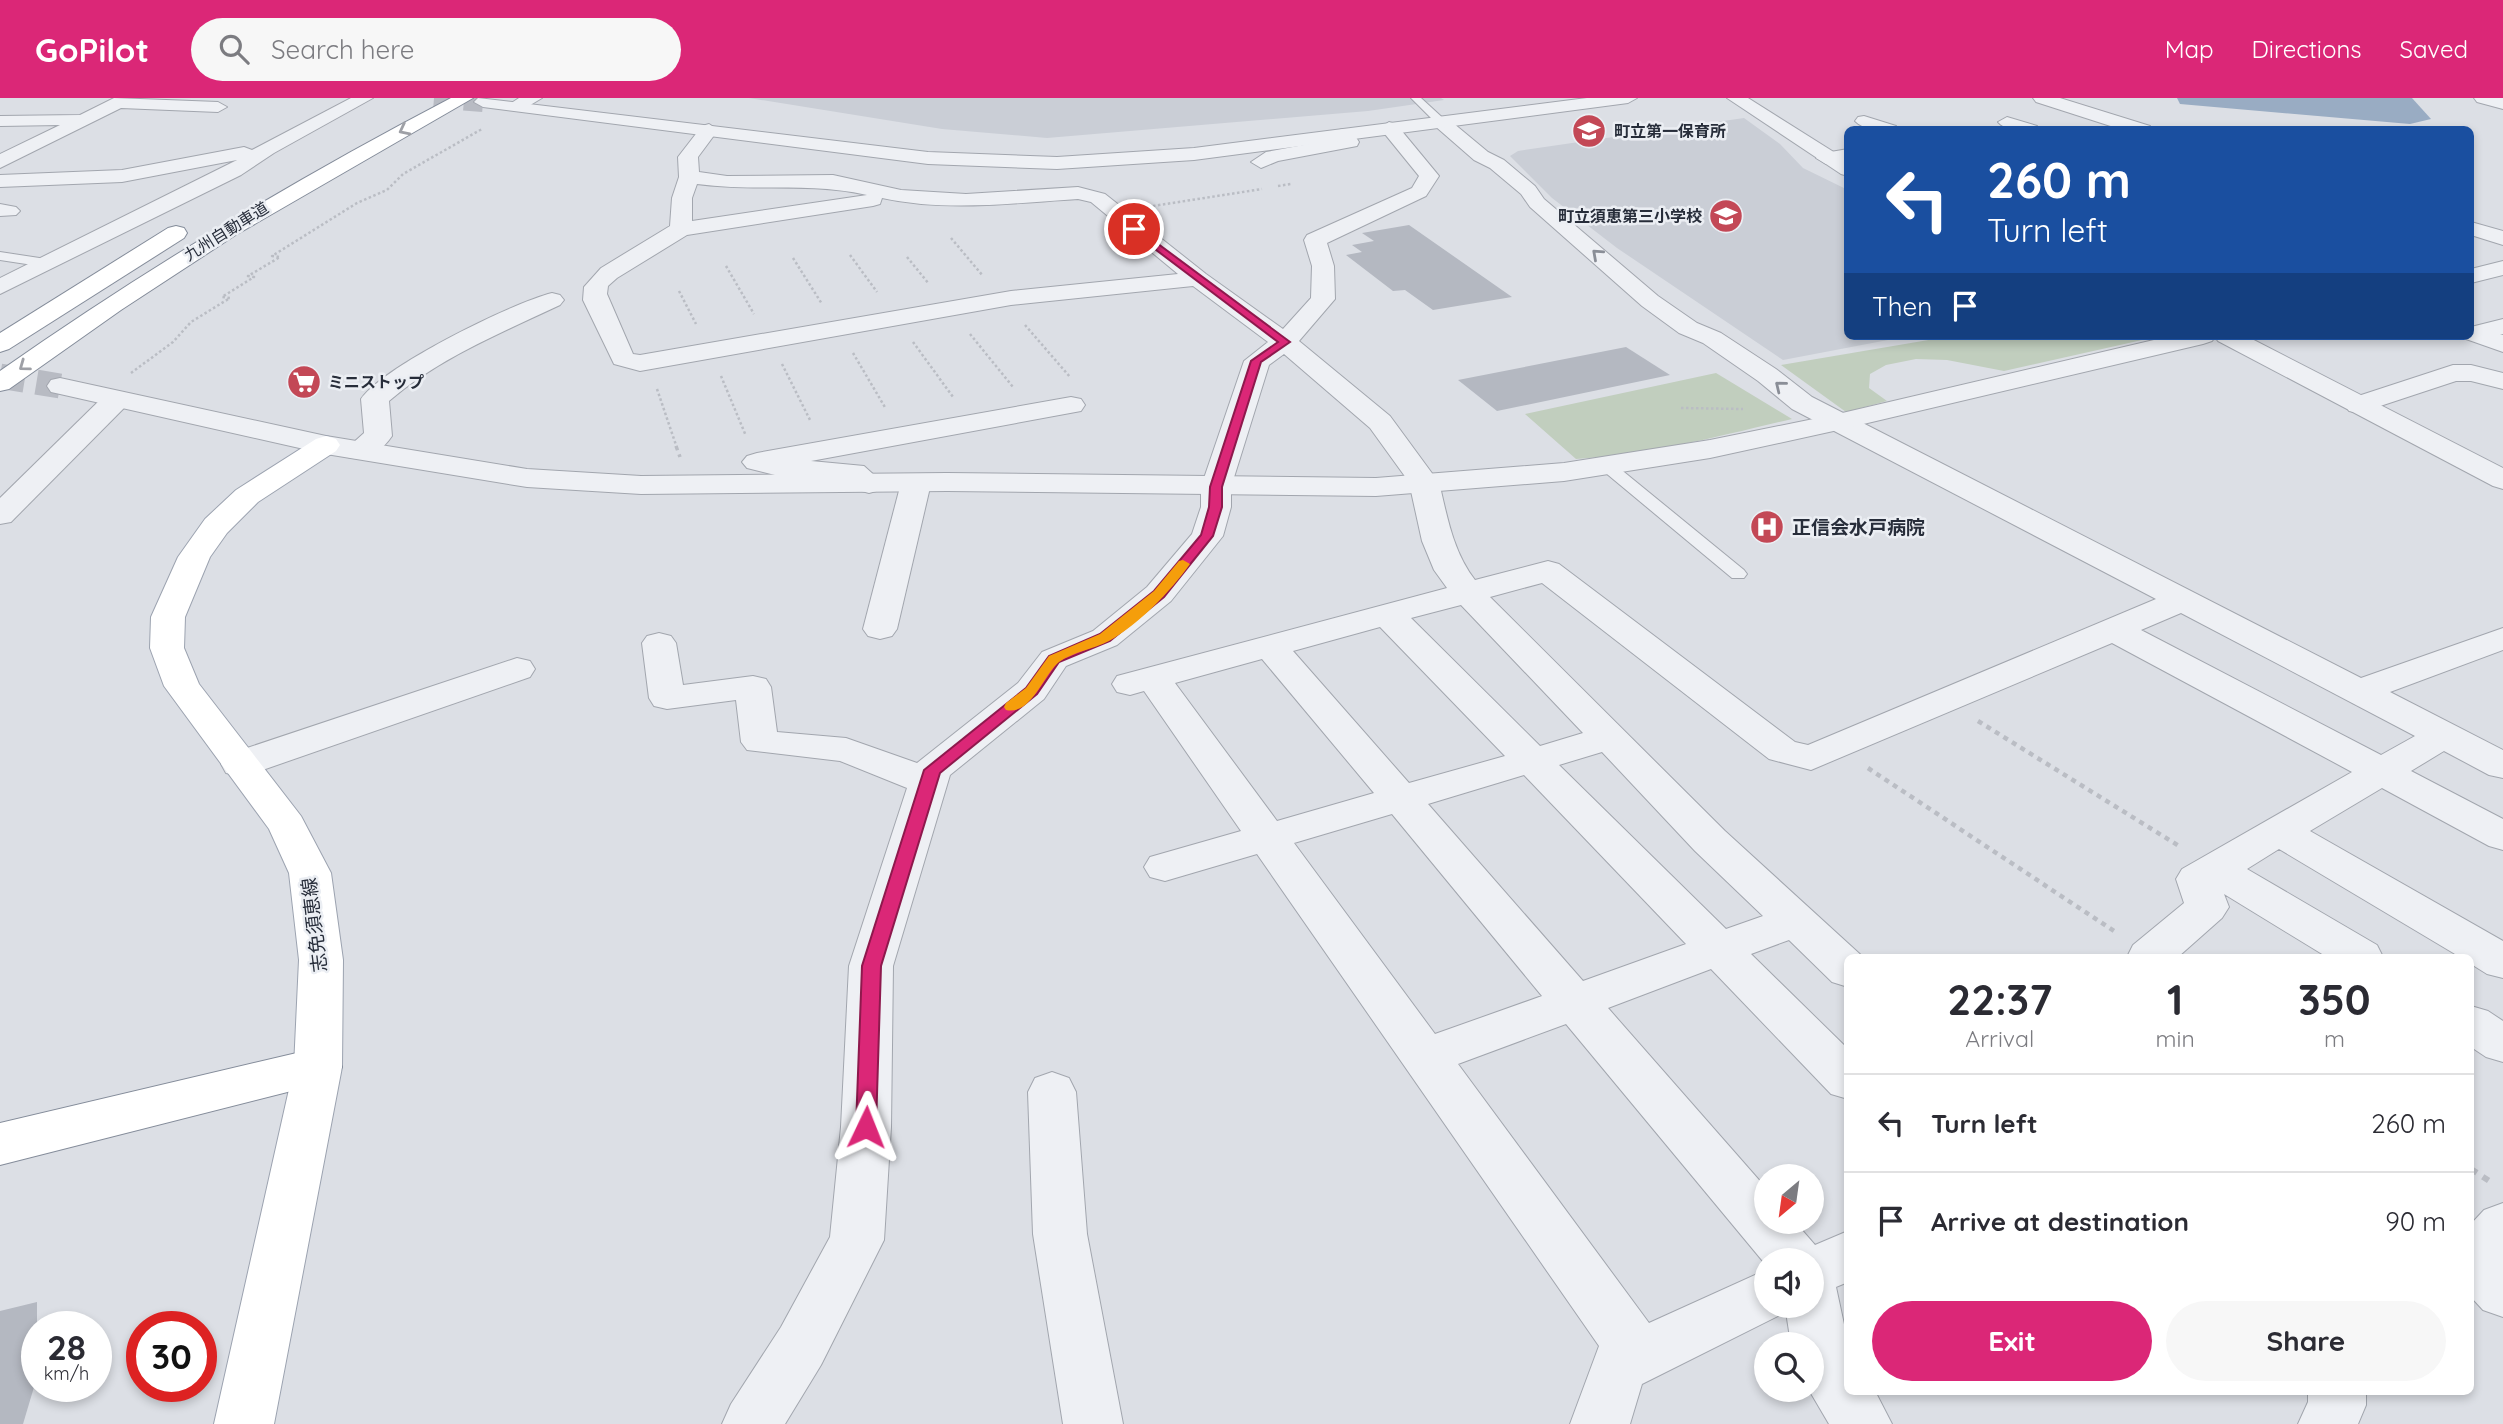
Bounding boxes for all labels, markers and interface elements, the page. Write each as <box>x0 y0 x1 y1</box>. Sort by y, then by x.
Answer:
search box <box>191 18 681 81</box>
text: GoPilot <box>35 29 149 70</box>
icon: search <box>215 30 253 68</box>
text: Search here <box>271 33 414 66</box>
text: Map <box>2165 34 2214 64</box>
text: Directions <box>2252 34 2362 64</box>
text: Saved <box>2400 34 2468 64</box>
school or university icon: 町立第一保育所 <box>1570 112 1608 150</box>
one-way arrow <box>398 121 411 135</box>
place label: 町立第一保育所 <box>1614 121 1726 141</box>
text: 260 m <box>1987 149 2131 210</box>
icon: left <box>1872 154 1963 245</box>
street label: 九州自動車道 <box>180 197 272 265</box>
school or university icon: 町立須恵第三小学校 <box>1707 197 1745 235</box>
pin <box>1104 199 1164 259</box>
place label: 町立須恵第三小学校 <box>1558 206 1702 226</box>
icon: arrive <box>1115 210 1153 248</box>
text: Turn left <box>1987 210 2108 250</box>
one-way arrow <box>1592 250 1605 262</box>
icon: arrive <box>1946 287 1984 325</box>
text: Then <box>1872 290 1932 323</box>
one-way arrow <box>19 358 31 370</box>
supermarket icon: ミニストップ <box>285 363 323 401</box>
place label: ミニストップ <box>328 372 424 392</box>
one-way arrow <box>1776 382 1789 394</box>
hospital icon: 正信会水戸病院 <box>1748 508 1786 546</box>
place label: 正信会水戸病院 <box>1792 515 1925 539</box>
street label: 志免須恵線 <box>296 876 332 974</box>
text: 22:37 <box>1947 973 2052 1026</box>
text: 1 <box>2167 973 2183 1026</box>
text: 350 <box>2298 973 2371 1026</box>
text: Arrival <box>1965 1024 2034 1053</box>
text: min <box>2156 1024 2195 1053</box>
text: m <box>2324 1024 2345 1053</box>
position arrow <box>829 1090 903 1164</box>
icon: left <box>1872 1104 1910 1142</box>
text: Turn left <box>1931 1107 2038 1140</box>
text: 260 m <box>2371 1107 2446 1140</box>
north arrow <box>1754 1164 1824 1234</box>
map controls <box>1754 1164 1824 1402</box>
icon: arrive <box>1872 1202 1910 1240</box>
text: Arrive at destination <box>1931 1205 2189 1238</box>
text: 90 m <box>2385 1205 2446 1238</box>
button: sound <box>1754 1248 1824 1318</box>
button: Exit <box>1872 1301 2152 1381</box>
button: Share <box>2166 1301 2446 1381</box>
speed limit sign: 30 <box>126 1311 217 1402</box>
text: 28 <box>47 1325 86 1369</box>
button: search <box>1754 1332 1824 1402</box>
text: km/h <box>44 1362 89 1385</box>

